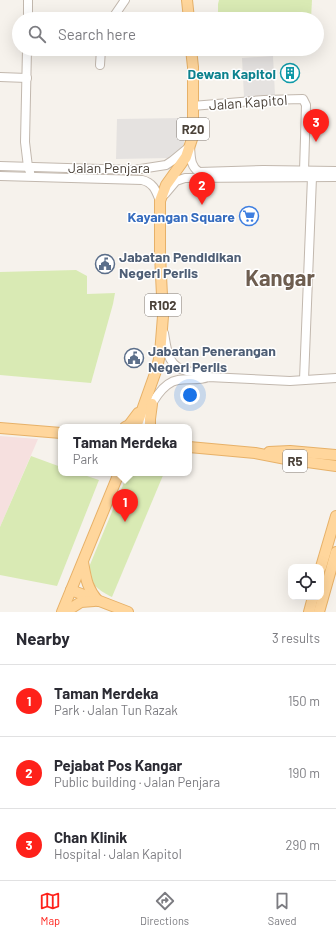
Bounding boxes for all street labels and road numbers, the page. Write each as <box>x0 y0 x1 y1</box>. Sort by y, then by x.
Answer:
street label: Jalan Kapitol <box>208 91 288 113</box>
road number: R20 <box>177 118 209 140</box>
street label: Jalan Penjara <box>68 159 150 176</box>
road number: R102 <box>145 294 181 316</box>
road number: R5 <box>283 450 307 472</box>

